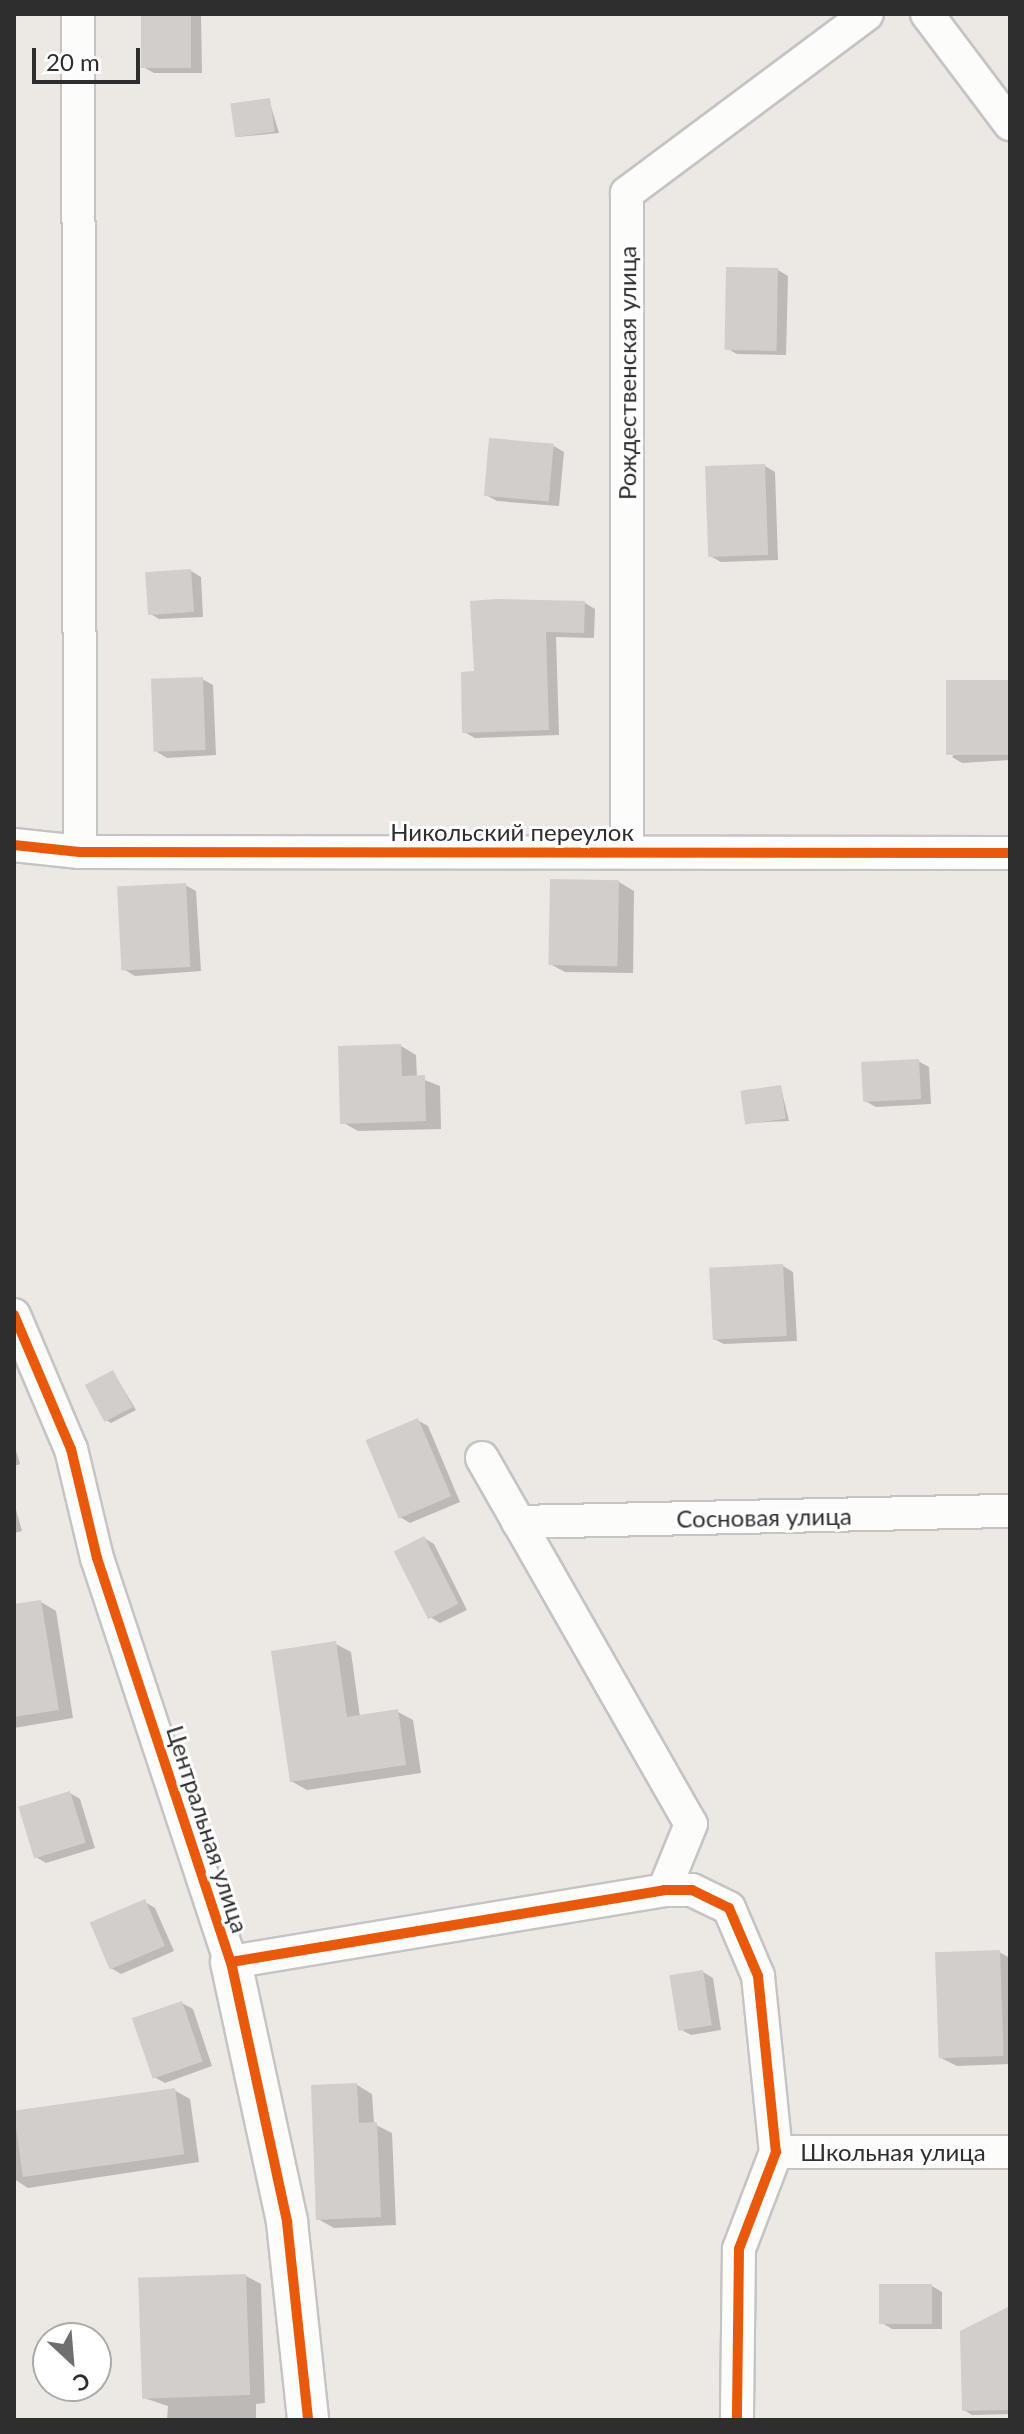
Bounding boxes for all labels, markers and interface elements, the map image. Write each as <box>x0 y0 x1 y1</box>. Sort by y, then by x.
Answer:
scale bar <box>36 32 144 82</box>
text: 20 m <box>46 47 100 76</box>
street label: Рождественская улица <box>613 246 641 500</box>
street label: Никольский переулок <box>390 818 634 846</box>
street label: Сосновая улица <box>676 1501 852 1533</box>
street label: Центральная улица <box>161 1722 255 1936</box>
street label: Школьная улица <box>800 2138 986 2166</box>
north arrow <box>32 2322 112 2402</box>
text: С <box>69 2367 94 2398</box>

